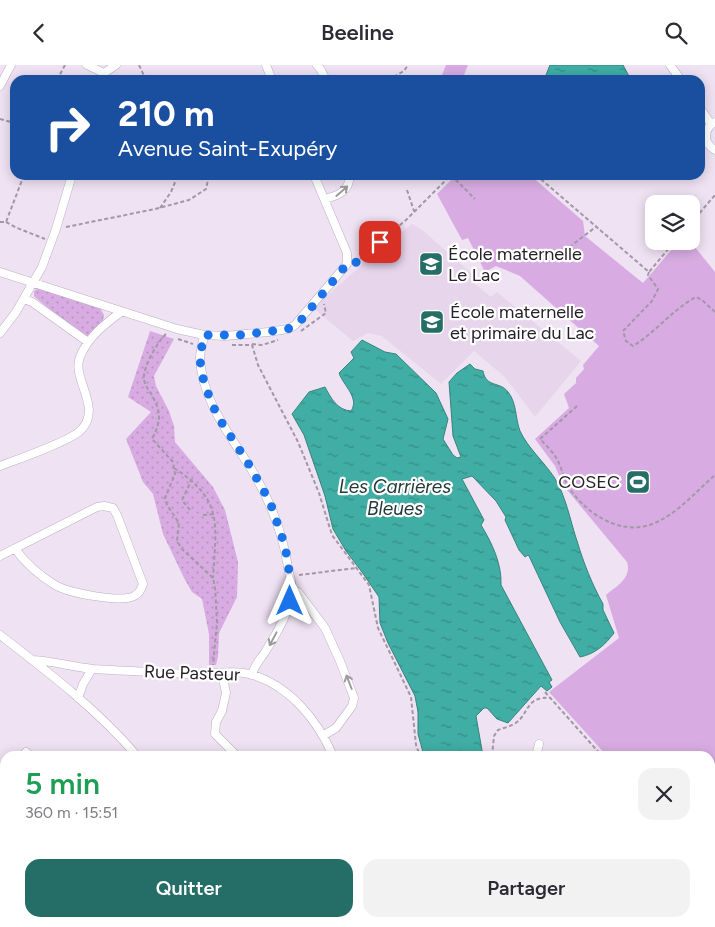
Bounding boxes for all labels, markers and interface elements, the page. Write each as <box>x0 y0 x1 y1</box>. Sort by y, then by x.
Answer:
icon: back <box>25 19 53 47</box>
text: Beeline <box>321 19 394 46</box>
icon: search <box>662 19 690 47</box>
text: 210 m <box>118 93 215 135</box>
icon: right <box>35 95 100 160</box>
text: Avenue Saint-Exupéry <box>118 135 337 162</box>
one-way arrow <box>335 185 348 196</box>
map controls <box>645 195 700 250</box>
button: layers <box>645 195 700 250</box>
pin <box>359 221 401 263</box>
icon: arrive <box>366 228 394 256</box>
place label: École maternelle Le Lac <box>448 243 582 286</box>
school or university icon: École maternelle Le Lac <box>418 251 444 277</box>
place label: École maternelle et primaire du Lac <box>450 301 595 344</box>
school or university icon: École maternelle et primaire du Lac <box>419 309 445 335</box>
sports icon: COSEC <box>625 469 651 495</box>
place label: COSEC <box>558 471 620 493</box>
water label: Les Carrières Bleues <box>339 475 451 520</box>
position arrow <box>263 574 315 626</box>
one-way arrow <box>268 631 278 646</box>
street label: Rue Pasteur <box>144 660 240 686</box>
one-way arrow <box>344 675 353 690</box>
text: 5 min <box>25 765 100 802</box>
button: close <box>638 768 690 820</box>
text: 360 m · 15:51 <box>25 803 118 822</box>
button: Quitter <box>25 859 353 917</box>
button: Partager <box>363 859 690 917</box>

